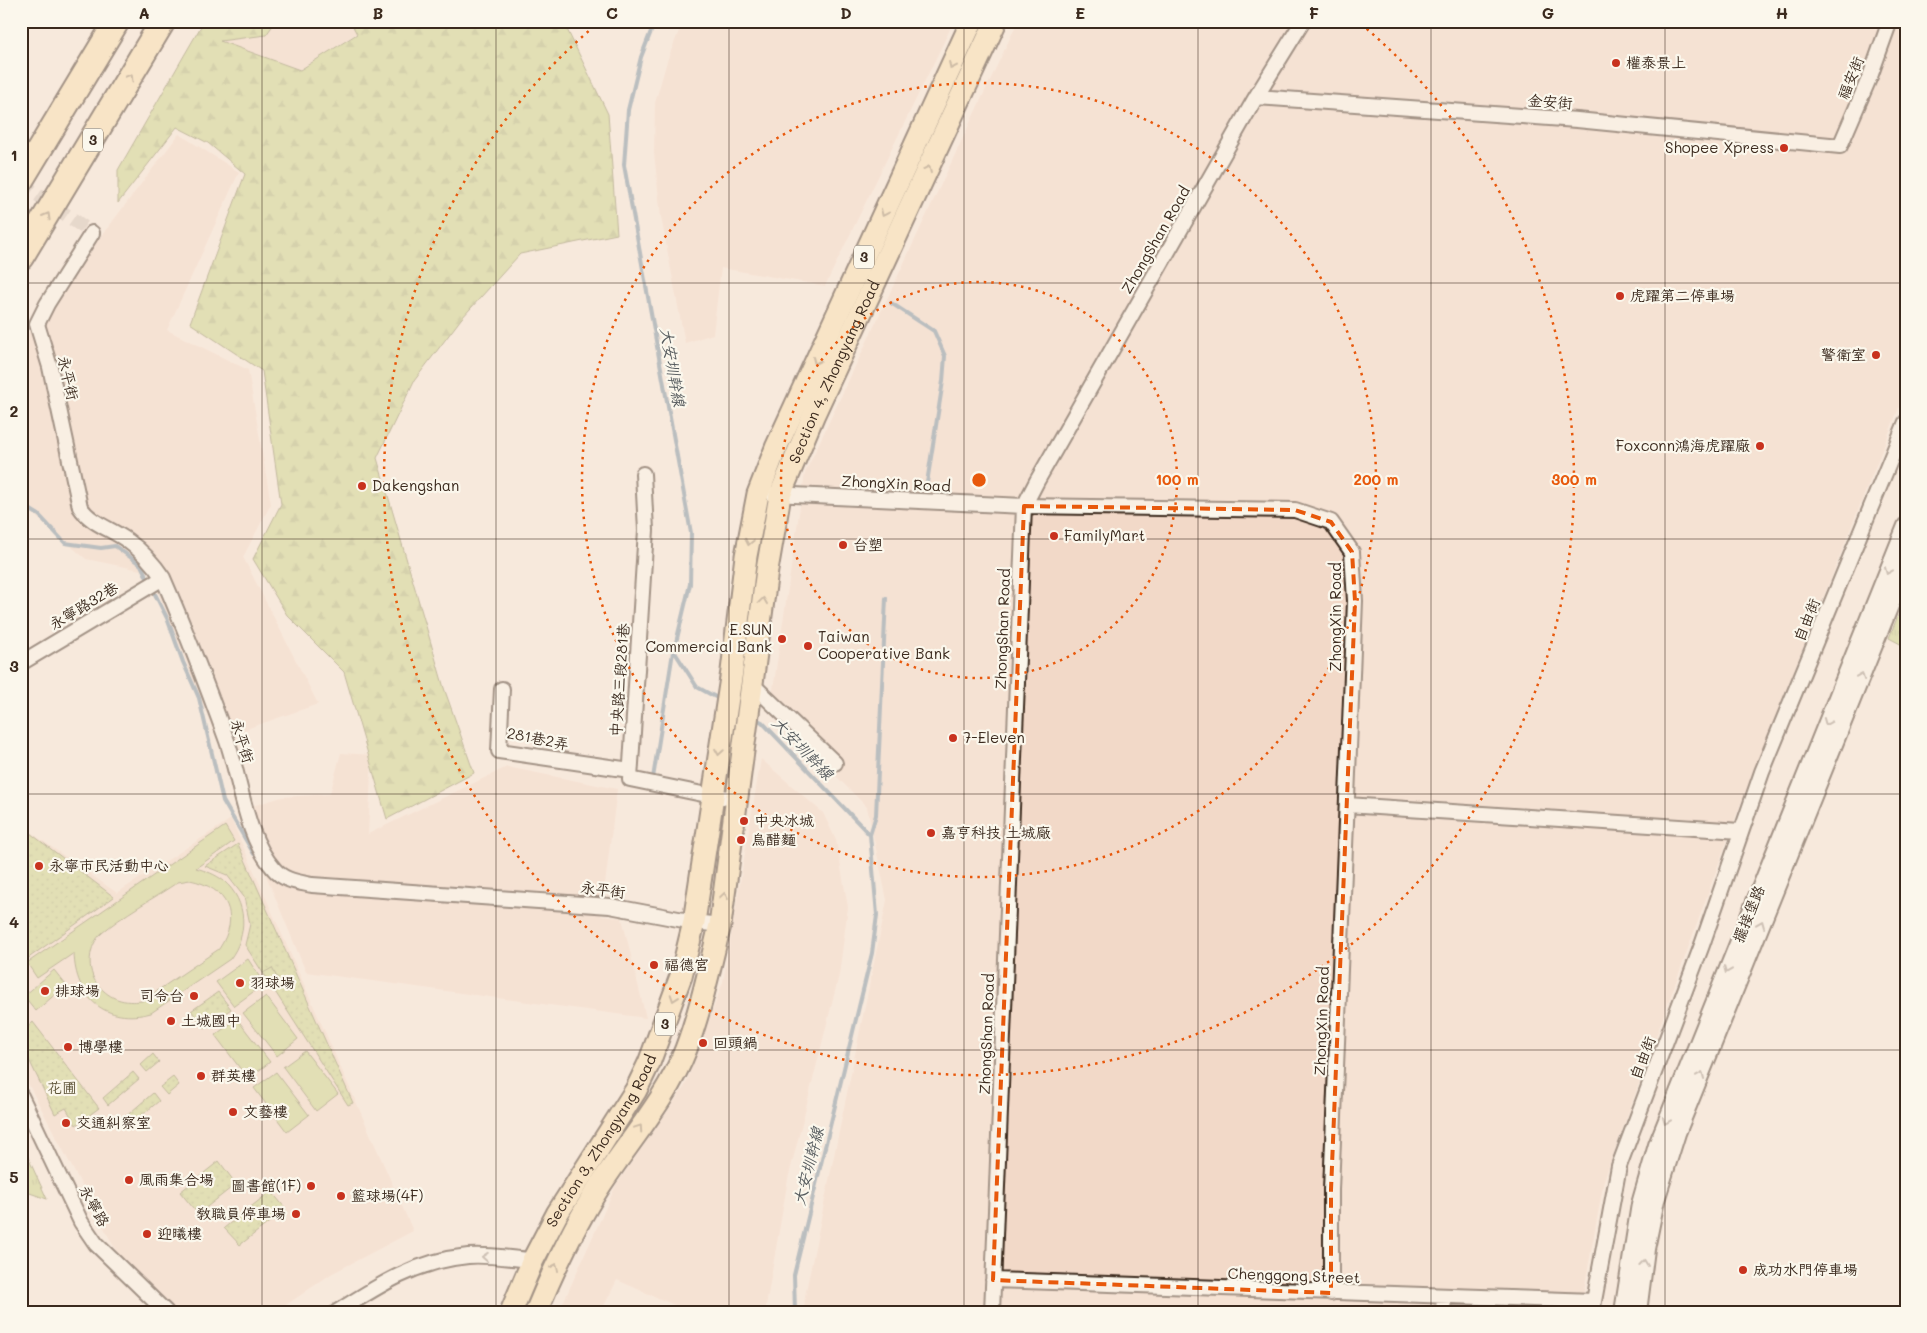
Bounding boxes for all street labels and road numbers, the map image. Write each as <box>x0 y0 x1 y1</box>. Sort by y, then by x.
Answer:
street label: 福安街 <box>1832 53 1868 102</box>
street label: 金安街 <box>1527 89 1573 113</box>
road number: 3 <box>83 128 103 152</box>
street label: ZhongShan Road <box>1116 182 1194 297</box>
road number: 3 <box>854 246 874 268</box>
street label: Section 4, Zhongyang Road <box>783 277 884 466</box>
street label: 永平街 <box>54 354 84 402</box>
street label: ZhongXin Road <box>841 470 951 496</box>
street label: ZhongXin Road <box>1325 562 1345 672</box>
street label: ZhongShan Road <box>990 568 1014 690</box>
street label: 永寧路32巷 <box>45 577 122 634</box>
street label: 自由街 <box>1788 595 1824 644</box>
street label: 中央路三段281巷 <box>605 622 633 738</box>
street label: 永平街 <box>227 716 259 765</box>
street label: 281巷2弄 <box>506 722 571 754</box>
street label: 永平街 <box>580 876 627 902</box>
street label: 擺接堡路 <box>1728 882 1769 945</box>
street label: ZhongXin Road <box>1309 966 1333 1076</box>
street label: ZhongShan Road <box>974 973 998 1095</box>
road number: 3 <box>655 1012 675 1036</box>
street label: 自由街 <box>1625 1033 1659 1082</box>
street label: Section 3, Zhongyang Road <box>541 1052 660 1230</box>
street label: 永寧路 <box>75 1181 115 1230</box>
street label: Chenggong Street <box>1227 1263 1361 1287</box>

